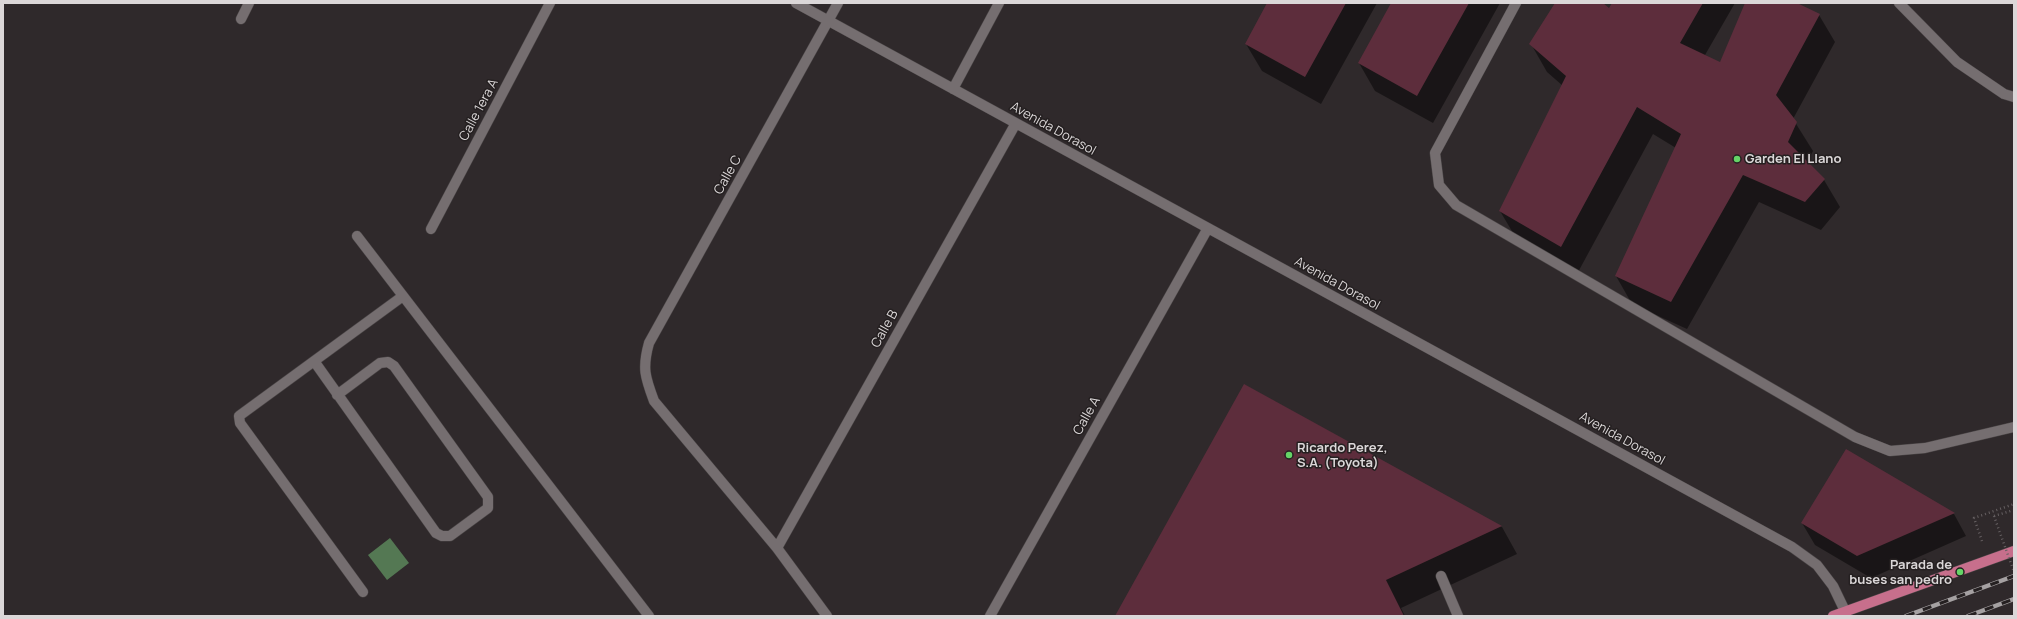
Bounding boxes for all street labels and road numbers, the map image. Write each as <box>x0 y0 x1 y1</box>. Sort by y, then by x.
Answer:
street label: Calle 1era A <box>456 76 502 144</box>
street label: Avenida Dorasol <box>1008 99 1098 159</box>
street label: Calle C <box>711 153 745 197</box>
street label: Avenida Dorasol <box>1292 254 1382 314</box>
street label: Calle B <box>868 307 902 351</box>
street label: Calle A <box>1070 394 1104 438</box>
street label: Avenida Dorasol <box>1577 409 1667 469</box>

